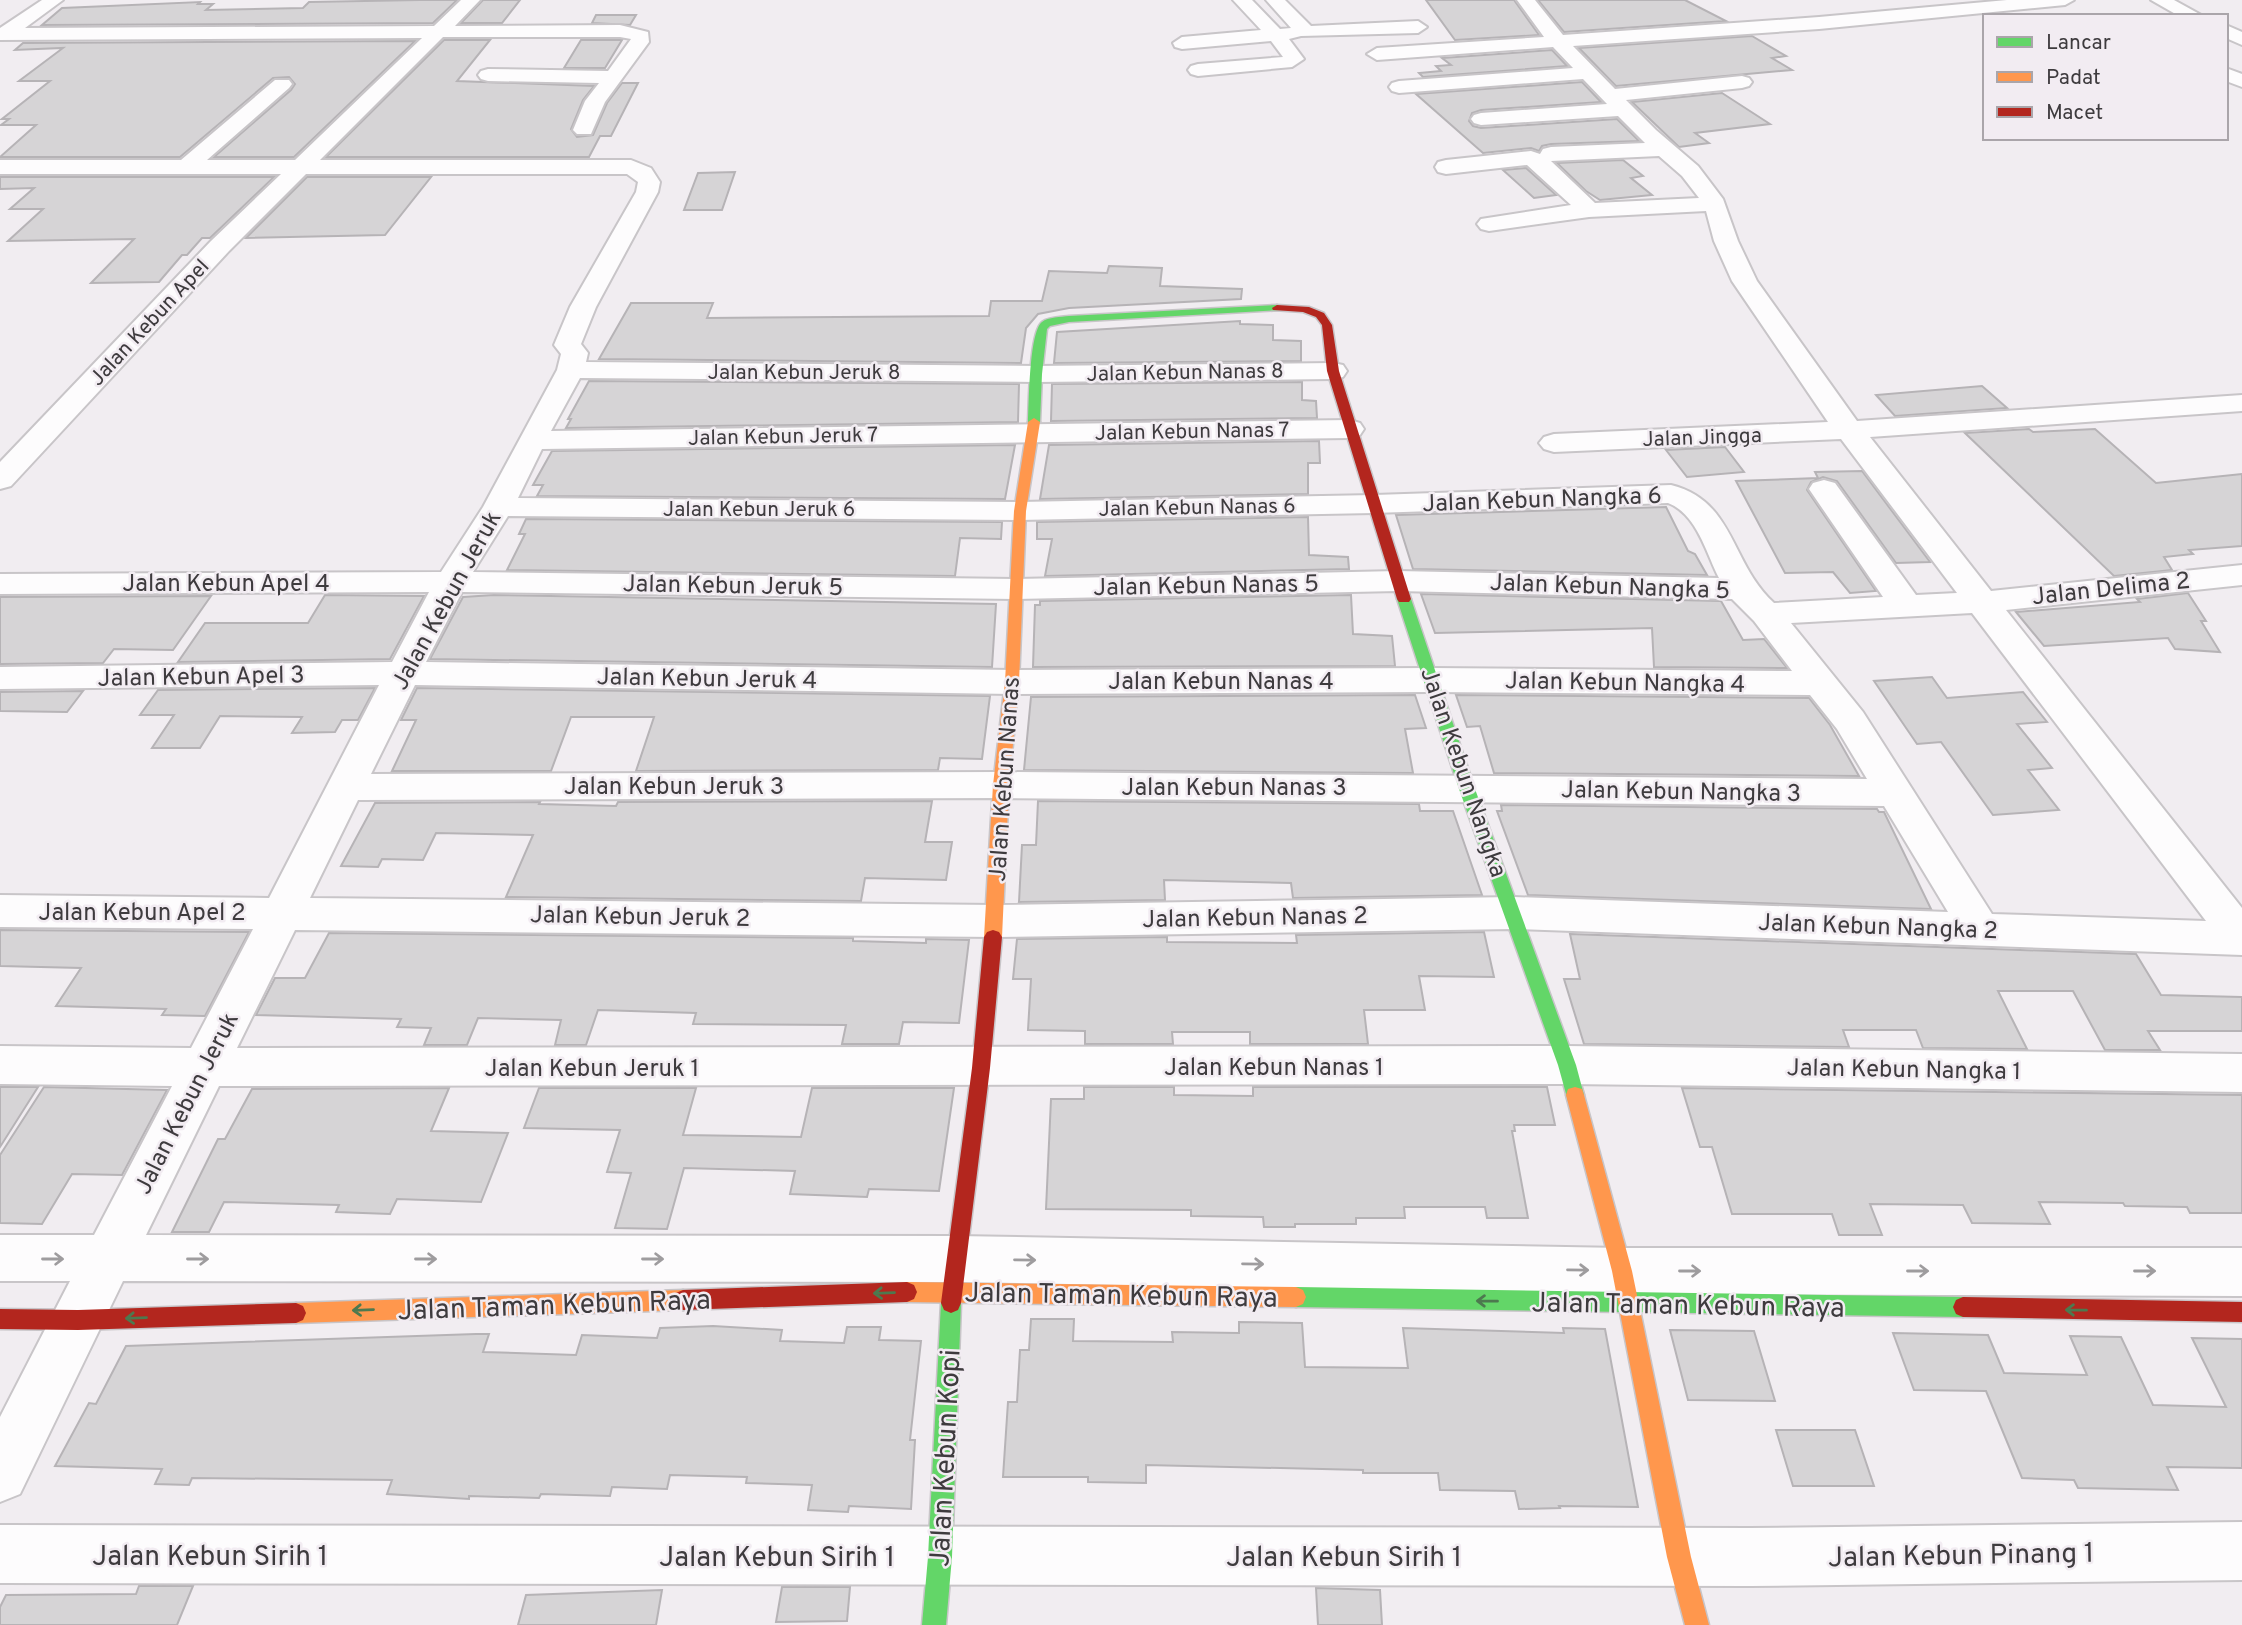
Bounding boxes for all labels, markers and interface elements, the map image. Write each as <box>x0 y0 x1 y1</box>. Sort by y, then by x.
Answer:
legend <box>1983 14 2228 140</box>
text: Lancar <box>2046 30 2111 57</box>
text: Padat <box>2046 65 2101 92</box>
text: Macet <box>2046 100 2103 127</box>
street label: Jalan Kebun Apel <box>84 254 216 392</box>
street label: Jalan Kebun Nanas 8 <box>1086 358 1284 389</box>
street label: Jalan Kebun Jeruk 8 <box>708 360 900 387</box>
street label: Jalan Kebun Nanas 7 <box>1094 417 1290 448</box>
street label: Jalan Kebun Jeruk 7 <box>688 422 878 453</box>
street label: Jalan Jingga <box>1642 423 1762 454</box>
street label: Jalan Kebun Nangka 6 <box>1422 482 1662 520</box>
street label: Jalan Kebun Nanas 6 <box>1098 493 1296 524</box>
street label: Jalan Kebun Jeruk 6 <box>663 497 855 524</box>
street label: Jalan Kebun Jeruk <box>386 506 509 696</box>
street label: Jalan Delima 2 <box>2031 567 2192 613</box>
street label: Jalan Kebun Nangka 5 <box>1489 569 1731 607</box>
street label: Jalan Kebun Apel 4 <box>122 570 330 600</box>
street label: Jalan Kebun Jeruk 5 <box>622 570 844 604</box>
street label: Jalan Kebun Nanas 5 <box>1093 570 1319 604</box>
street label: Jalan Kebun Apel 3 <box>97 661 305 695</box>
street label: Jalan Kebun Jeruk 4 <box>596 663 818 697</box>
street label: Jalan Kebun Nangka <box>1412 664 1512 882</box>
street label: Jalan Kebun Nangka 4 <box>1504 667 1745 701</box>
street label: Jalan Kebun Nanas 4 <box>1108 668 1334 698</box>
street label: Jalan Kebun Nanas <box>984 676 1028 883</box>
street label: Jalan Kebun Jeruk 3 <box>564 773 784 803</box>
street label: Jalan Kebun Nanas 3 <box>1121 774 1347 804</box>
street label: Jalan Kebun Nangka 3 <box>1561 776 1801 810</box>
street label: Jalan Kebun Apel 2 <box>38 899 246 929</box>
street label: Jalan Kebun Jeruk 2 <box>529 901 750 935</box>
street label: Jalan Kebun Nanas 2 <box>1142 902 1368 936</box>
street label: Jalan Kebun Nangka 2 <box>1757 909 1999 947</box>
street label: Jalan Kebun Jeruk <box>129 1008 247 1200</box>
street label: Jalan Kebun Nanas 1 <box>1164 1054 1384 1084</box>
street label: Jalan Kebun Nangka 1 <box>1786 1054 2021 1088</box>
street label: Jalan Kebun Jeruk 1 <box>485 1055 699 1085</box>
one-way arrow <box>41 1252 64 1266</box>
one-way arrow <box>187 1252 210 1266</box>
one-way arrow <box>414 1252 437 1266</box>
one-way arrow <box>642 1252 665 1266</box>
one-way arrow <box>1014 1253 1037 1267</box>
one-way arrow <box>1241 1257 1264 1271</box>
one-way arrow <box>1566 1263 1589 1277</box>
one-way arrow <box>1678 1264 1701 1278</box>
one-way arrow <box>1906 1264 1929 1278</box>
one-way arrow <box>2133 1264 2156 1278</box>
street label: Jalan Taman Kebun Raya <box>964 1276 1278 1318</box>
street label: Jalan Taman Kebun Raya <box>397 1284 711 1330</box>
one-way arrow <box>873 1286 896 1299</box>
street label: Jalan Taman Kebun Raya <box>1531 1286 1845 1328</box>
one-way arrow <box>1476 1294 1499 1307</box>
one-way arrow <box>2065 1303 2088 1317</box>
one-way arrow <box>352 1304 375 1317</box>
one-way arrow <box>124 1311 147 1324</box>
street label: Jalan Kebun Kopi <box>923 1348 971 1568</box>
street label: Jalan Kebun Pinang 1 <box>1828 1537 2095 1577</box>
street label: Jalan Kebun Sirih 1 <box>92 1540 328 1576</box>
street label: Jalan Kebun Sirih 1 <box>659 1541 895 1577</box>
street label: Jalan Kebun Sirih 1 <box>1226 1541 1462 1577</box>

